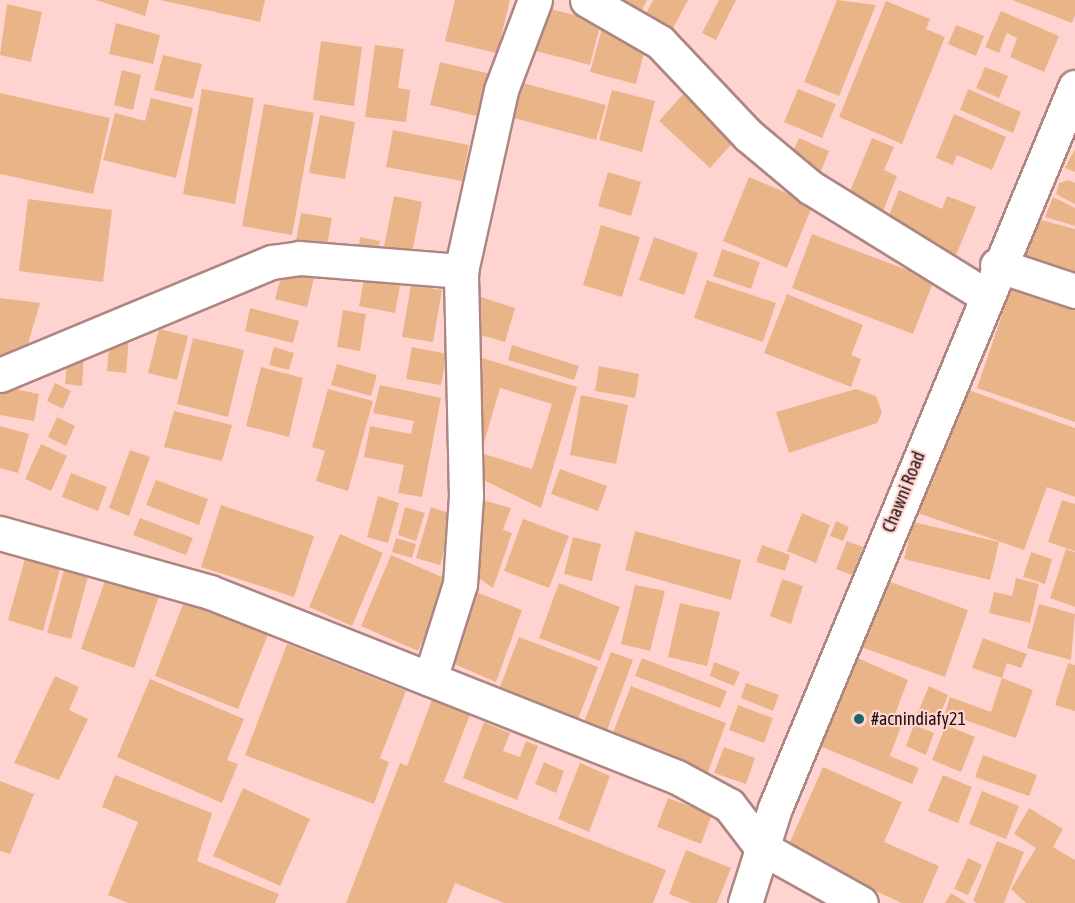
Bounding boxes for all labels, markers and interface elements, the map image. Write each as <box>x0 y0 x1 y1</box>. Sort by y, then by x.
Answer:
street label: Chawni Road <box>878 448 930 536</box>
place label: #acnindiafy21 <box>871 708 966 730</box>
marker: #acnindiafy21 <box>852 712 866 726</box>

